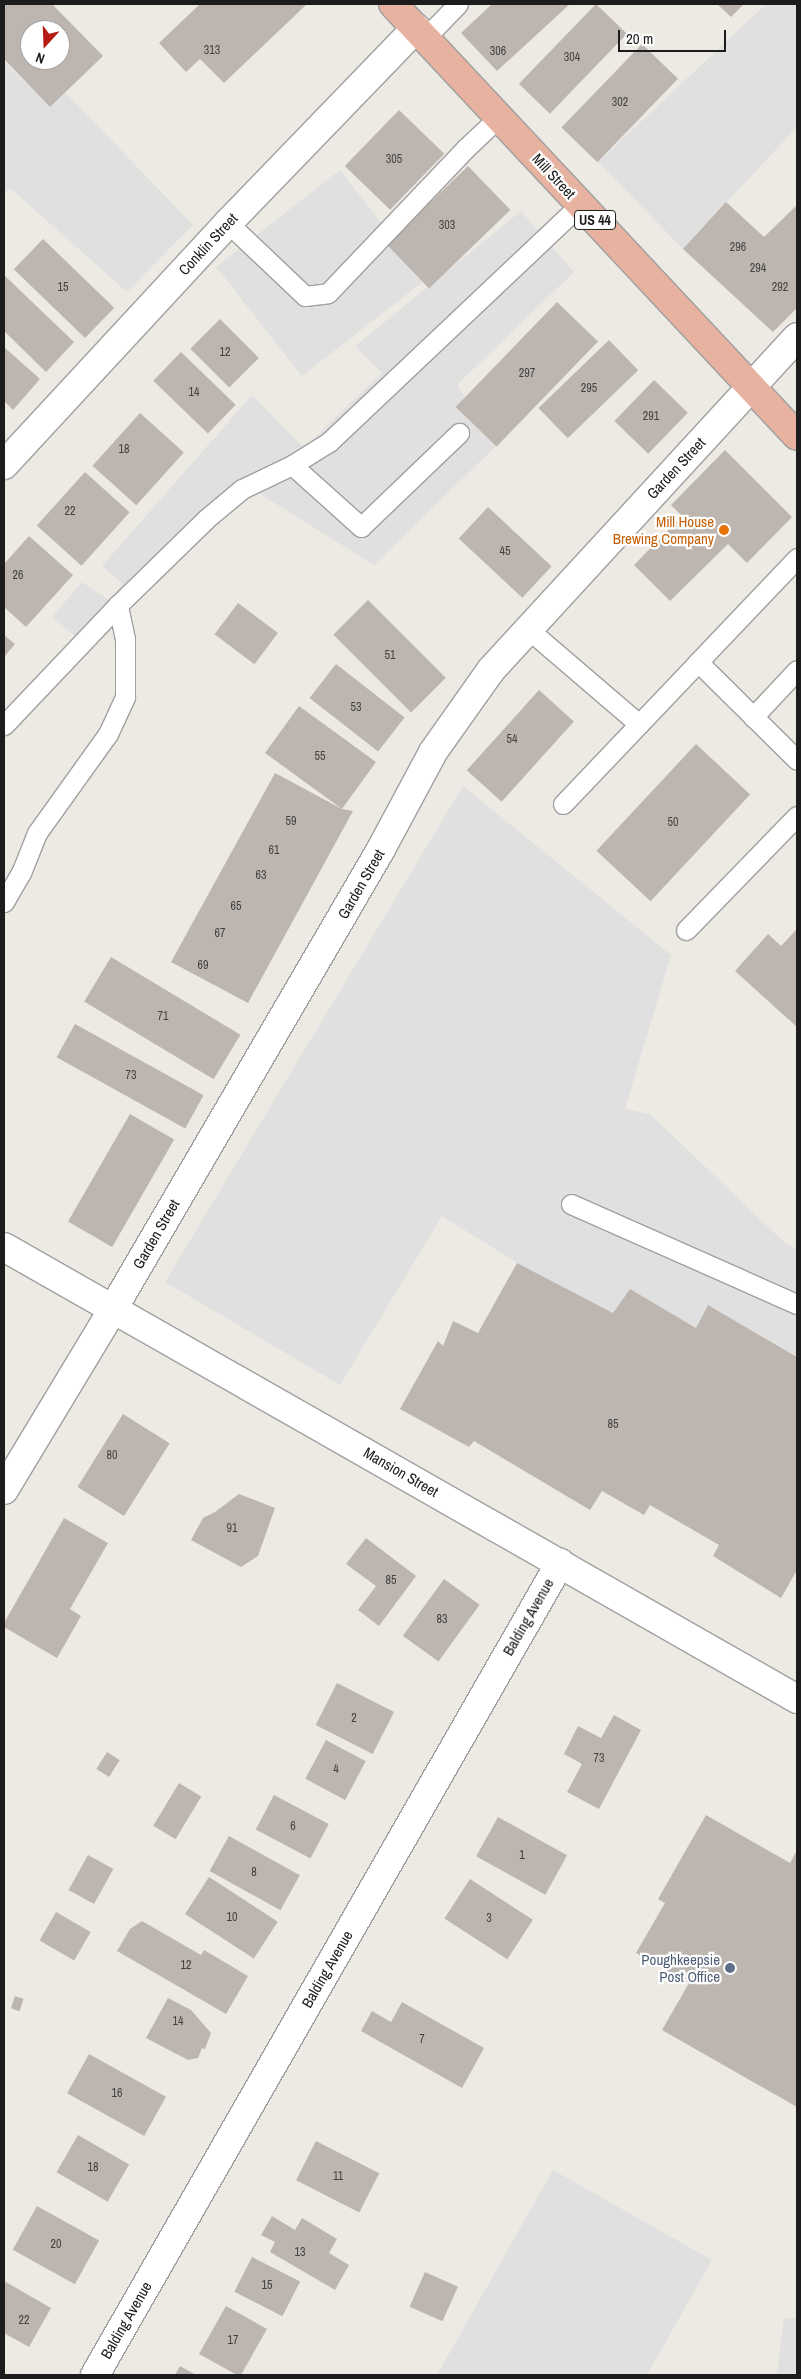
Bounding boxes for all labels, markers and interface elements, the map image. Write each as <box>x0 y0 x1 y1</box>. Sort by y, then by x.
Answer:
north arrow <box>20 20 70 70</box>
scale bar <box>621 20 728 52</box>
text: 20 m <box>626 28 653 49</box>
house number: 313 <box>204 44 220 58</box>
house number: 306 <box>490 45 506 59</box>
text: N <box>33 48 47 68</box>
house number: 304 <box>564 51 580 65</box>
house number: 302 <box>612 96 628 110</box>
street label: Mill Street <box>529 150 579 202</box>
house number: 305 <box>386 153 402 167</box>
road number: US 44 <box>574 208 616 232</box>
street label: Conklin Street <box>175 209 241 279</box>
house number: 303 <box>439 219 455 233</box>
house number: 296 <box>730 241 746 255</box>
house number: 294 <box>750 262 766 276</box>
house number: 15 <box>58 281 68 295</box>
house number: 292 <box>772 281 788 295</box>
house number: 12 <box>220 346 230 360</box>
house number: 297 <box>519 367 535 381</box>
house number: 295 <box>581 382 597 396</box>
house number: 14 <box>189 386 199 400</box>
house number: 291 <box>643 410 659 424</box>
street label: Garden Street <box>643 434 709 502</box>
house number: 18 <box>119 443 129 457</box>
house number: 22 <box>65 505 75 519</box>
place label: Mill House Brewing Company <box>613 512 714 547</box>
marker: Mill House Brewing Company <box>718 524 730 536</box>
house number: 45 <box>500 545 510 559</box>
house number: 26 <box>13 569 23 583</box>
house number: 51 <box>385 649 395 663</box>
house number: 53 <box>351 701 361 715</box>
house number: 54 <box>507 733 517 747</box>
house number: 55 <box>315 750 325 764</box>
house number: 59 <box>286 815 296 829</box>
house number: 50 <box>668 816 678 830</box>
house number: 61 <box>269 844 279 858</box>
street label: Garden Street <box>334 846 388 922</box>
house number: 63 <box>256 869 266 883</box>
house number: 65 <box>231 900 241 914</box>
house number: 67 <box>215 927 225 941</box>
house number: 69 <box>198 959 208 973</box>
house number: 71 <box>158 1010 168 1024</box>
house number: 73 <box>126 1069 136 1083</box>
street label: Garden Street <box>129 1196 183 1272</box>
house number: 85 <box>608 1418 618 1432</box>
street label: Mansion Street <box>360 1443 442 1501</box>
house number: 80 <box>107 1449 117 1463</box>
house number: 91 <box>227 1522 237 1536</box>
house number: 85 <box>386 1574 396 1588</box>
street label: Balding Avenue <box>499 1575 557 1659</box>
house number: 83 <box>437 1613 447 1627</box>
house number: 2 <box>351 1712 357 1726</box>
house number: 73 <box>594 1752 604 1766</box>
house number: 4 <box>333 1763 339 1777</box>
house number: 6 <box>290 1820 296 1834</box>
house number: 1 <box>519 1849 525 1863</box>
house number: 8 <box>251 1866 257 1880</box>
house number: 10 <box>227 1911 237 1925</box>
house number: 3 <box>486 1912 492 1926</box>
street label: Balding Avenue <box>298 1927 356 2011</box>
place label: Poughkeepsie Post Office <box>641 1950 720 1985</box>
house number: 12 <box>181 1959 191 1973</box>
marker: Poughkeepsie Post Office <box>724 1962 736 1974</box>
house number: 14 <box>173 2015 183 2029</box>
house number: 7 <box>419 2033 425 2047</box>
house number: 16 <box>112 2087 122 2101</box>
house number: 18 <box>88 2161 98 2175</box>
house number: 11 <box>333 2170 343 2184</box>
house number: 20 <box>51 2238 61 2252</box>
house number: 13 <box>295 2246 305 2260</box>
street label: Balding Avenue <box>97 2278 155 2362</box>
house number: 15 <box>262 2279 272 2293</box>
house number: 22 <box>19 2314 29 2328</box>
house number: 17 <box>228 2334 238 2348</box>

